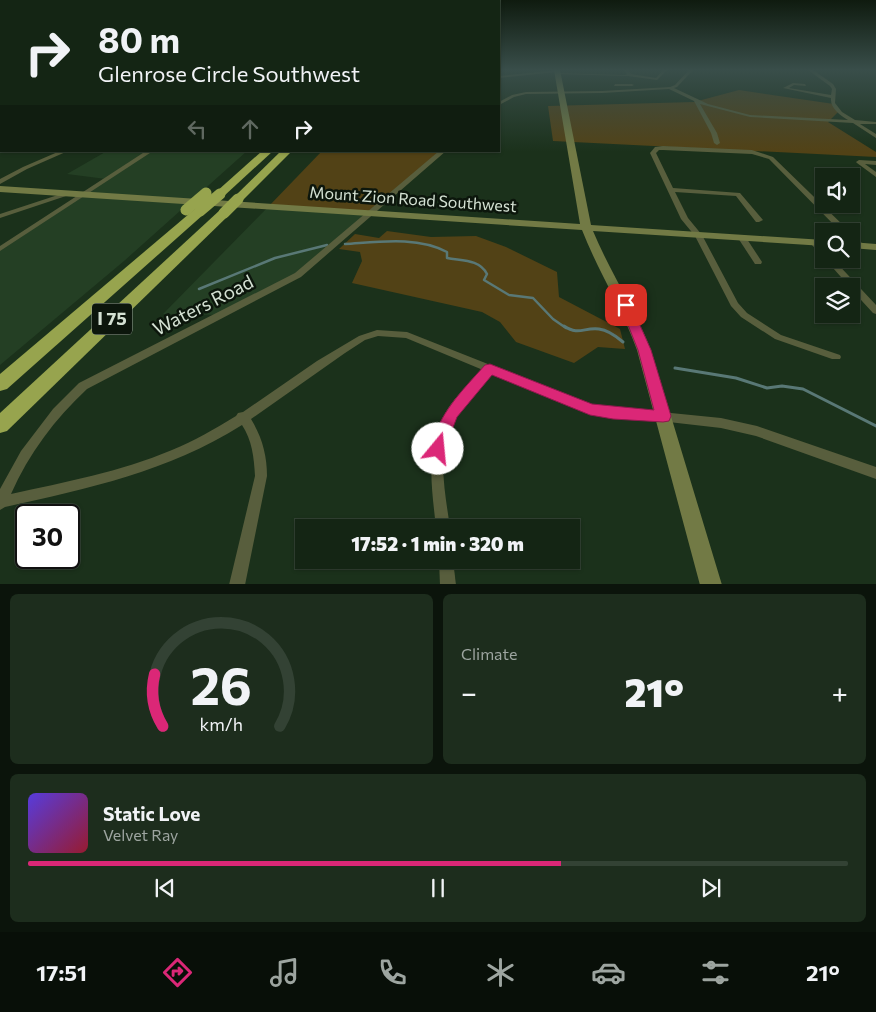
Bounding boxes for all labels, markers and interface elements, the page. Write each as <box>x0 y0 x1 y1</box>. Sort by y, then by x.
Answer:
text: 80 m <box>98 17 180 60</box>
icon: right <box>15 20 80 85</box>
text: Glenrose Circle Southwest <box>98 60 360 87</box>
icon: left <box>183 115 211 143</box>
icon: ahead <box>236 115 264 143</box>
icon: right <box>289 115 317 143</box>
map controls <box>815 168 860 323</box>
button: sound <box>815 168 860 213</box>
street label: Mount Zion Road Southwest <box>309 182 518 215</box>
button: search <box>815 223 860 268</box>
street label: Waters Road <box>149 269 257 340</box>
button: layers <box>815 278 860 323</box>
pin <box>605 284 647 326</box>
icon: arrive <box>612 291 640 319</box>
road number: I 75 <box>92 304 132 334</box>
position arrow <box>411 422 463 474</box>
speed limit sign: 30 <box>15 504 80 569</box>
text: 17:52 · 1 min · 320 m <box>351 532 524 555</box>
text: Climate <box>461 644 517 663</box>
text: 26 <box>191 652 252 716</box>
text: 21° <box>624 668 684 715</box>
text: − <box>461 675 477 709</box>
text: + <box>832 675 848 709</box>
text: km/h <box>200 713 243 735</box>
text: Static Love <box>103 802 200 825</box>
text: Velvet Ray <box>103 825 178 844</box>
icon: previous <box>151 874 179 902</box>
icon: pause <box>424 874 452 902</box>
icon: next <box>697 874 725 902</box>
icon: directions <box>160 955 195 990</box>
icon: music <box>267 955 302 990</box>
icon: phone <box>375 955 410 990</box>
icon: climate <box>483 955 518 990</box>
icon: car <box>591 955 626 990</box>
icon: filters <box>698 955 733 990</box>
text: 17:51 <box>36 959 87 986</box>
text: 21° <box>806 959 840 986</box>

